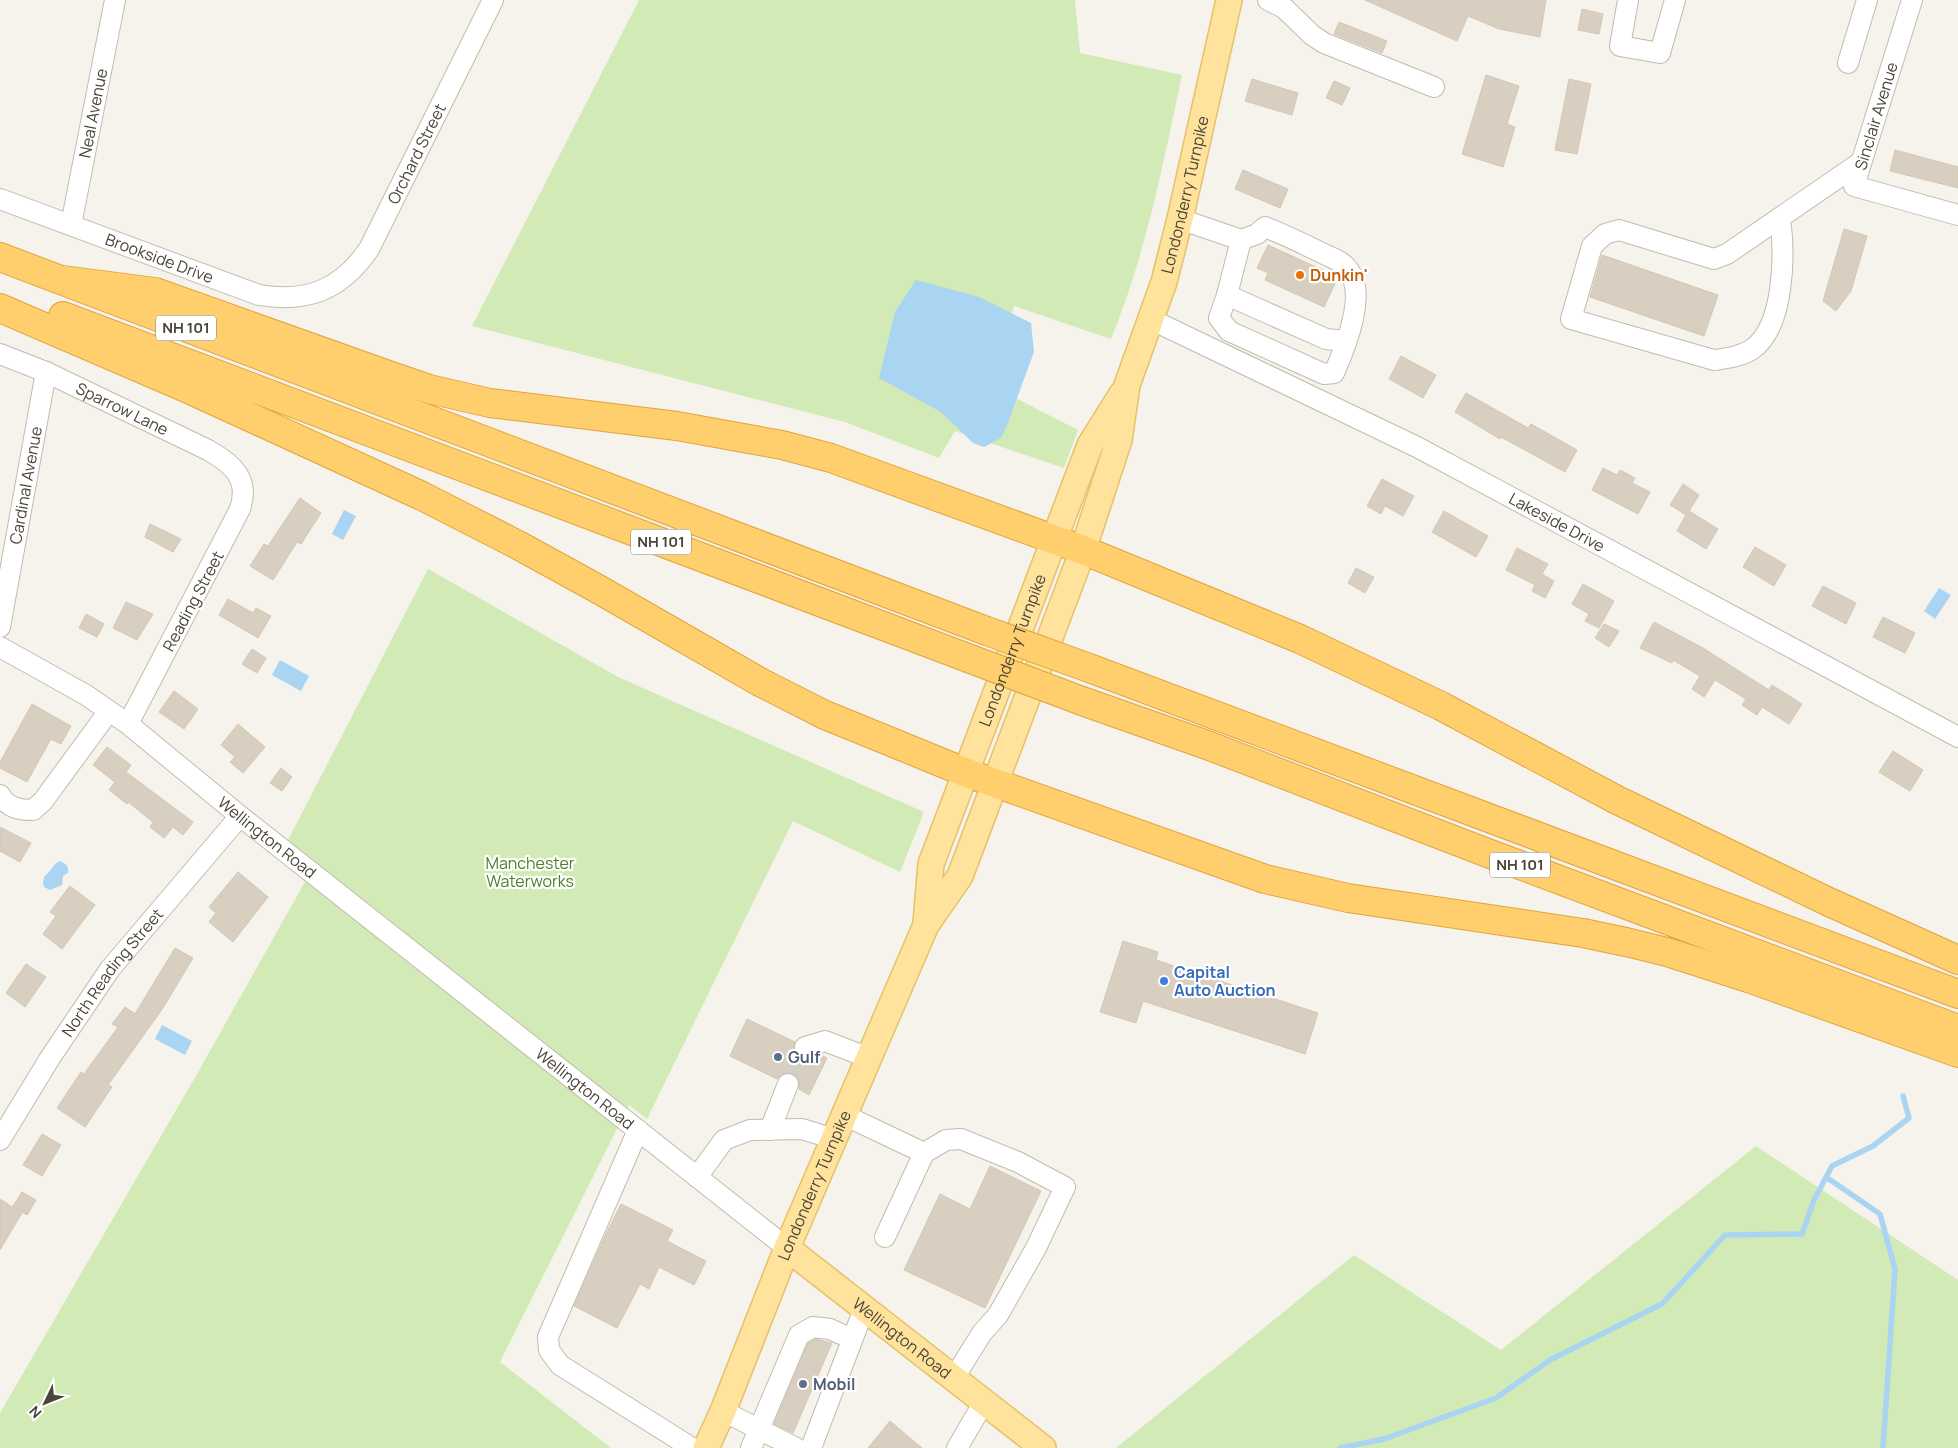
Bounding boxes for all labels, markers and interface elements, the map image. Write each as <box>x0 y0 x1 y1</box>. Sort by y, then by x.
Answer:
street label: Sinclair Avenue <box>1849 59 1903 173</box>
street label: Neal Avenue <box>73 66 112 160</box>
street label: Orchard Street <box>382 100 451 208</box>
street label: Londonderry Turnpike <box>1156 114 1214 276</box>
street label: Brookside Drive <box>102 228 217 288</box>
place label: Dunkin' <box>1310 264 1368 286</box>
marker: Dunkin' <box>1294 269 1306 281</box>
road number: NH 101 <box>156 316 216 340</box>
street label: Sparrow Lane <box>72 377 172 440</box>
street label: Cardinal Avenue <box>4 425 47 546</box>
street label: Lakeside Drive <box>1505 487 1609 557</box>
road number: NH 101 <box>631 530 691 554</box>
street label: Reading Street <box>157 547 229 655</box>
street label: Londonderry Turnpike <box>973 571 1051 729</box>
street label: Wellington Road <box>213 791 321 883</box>
park label: Manchester Waterworks <box>485 852 575 892</box>
road number: NH 101 <box>1490 852 1550 878</box>
street label: North Reading Street <box>57 903 168 1041</box>
place label: Capital Auto Auction <box>1174 961 1276 1001</box>
marker: Capital Auto Auction <box>1158 975 1170 987</box>
street label: Wellington Road <box>531 1043 639 1134</box>
place label: Gulf <box>788 1046 820 1068</box>
marker: Gulf <box>772 1051 784 1063</box>
street label: Londonderry Turnpike <box>772 1107 856 1264</box>
street label: Wellington Road <box>848 1292 956 1383</box>
place label: Mobil <box>813 1373 855 1395</box>
north arrow <box>20 1378 70 1428</box>
marker: Mobil <box>797 1378 809 1390</box>
text: N <box>25 1402 46 1422</box>

